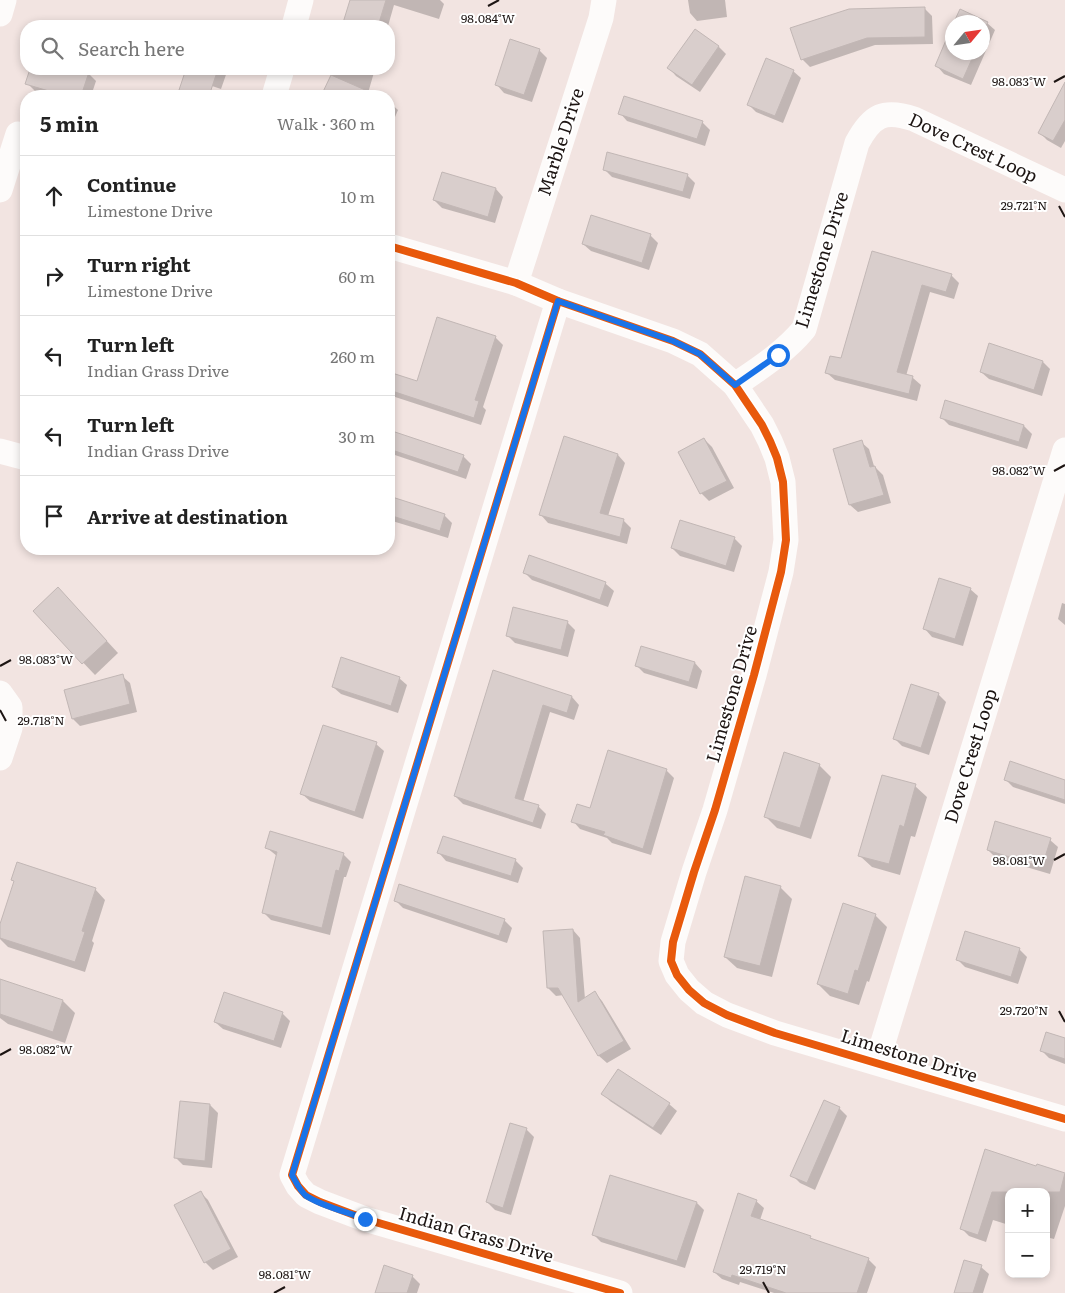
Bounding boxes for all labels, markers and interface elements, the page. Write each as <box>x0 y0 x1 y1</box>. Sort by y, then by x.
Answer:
text: 98.084°W <box>461 9 515 27</box>
north arrow <box>945 15 990 60</box>
search box <box>20 20 395 75</box>
icon: search <box>38 34 66 62</box>
text: Search here <box>78 34 185 62</box>
text: 98.083°W <box>992 72 1046 90</box>
street label: Marble Drive <box>529 84 590 199</box>
street label: Dove Crest Loop <box>905 105 1043 188</box>
text: 5 min <box>40 107 99 138</box>
text: Walk · 360 m <box>277 111 375 135</box>
text: Continue <box>87 170 176 198</box>
icon: ahead <box>40 182 68 210</box>
text: 10 m <box>341 184 375 208</box>
street label: Limestone Drive <box>787 188 854 331</box>
text: 29.721°N <box>1001 196 1047 214</box>
text: Limestone Drive <box>87 198 213 222</box>
text: Turn right <box>87 250 191 278</box>
icon: right <box>40 262 68 290</box>
text: 60 m <box>338 264 375 288</box>
text: Limestone Drive <box>87 278 213 302</box>
text: Turn left <box>87 330 174 358</box>
icon: left <box>40 342 68 370</box>
text: 260 m <box>330 344 375 368</box>
route start <box>767 344 790 367</box>
text: Indian Grass Drive <box>87 358 229 382</box>
text: Turn left <box>87 410 174 438</box>
icon: left <box>40 422 68 450</box>
text: 30 m <box>338 424 375 448</box>
text: Indian Grass Drive <box>87 438 229 462</box>
text: 98.082°W <box>992 461 1046 479</box>
icon: arrive <box>40 502 68 530</box>
text: Arrive at destination <box>87 502 288 530</box>
street label: Limestone Drive <box>698 622 763 765</box>
text: 98.083°W <box>19 650 73 668</box>
street label: Dove Crest Loop <box>936 685 1003 826</box>
text: 29.718°N <box>17 711 65 729</box>
text: 98.081°W <box>993 851 1045 869</box>
text: 29.720°N <box>1000 1001 1048 1019</box>
street label: Limestone Drive <box>838 1021 981 1088</box>
text: 98.082°W <box>19 1040 73 1058</box>
map controls <box>1005 1188 1050 1278</box>
button: + <box>1005 1188 1050 1233</box>
street label: Indian Grass Drive <box>396 1199 557 1269</box>
route end <box>354 1208 377 1231</box>
button: − <box>1005 1233 1050 1278</box>
text: 29.719°N <box>740 1260 786 1278</box>
text: 98.081°W <box>259 1265 311 1283</box>

